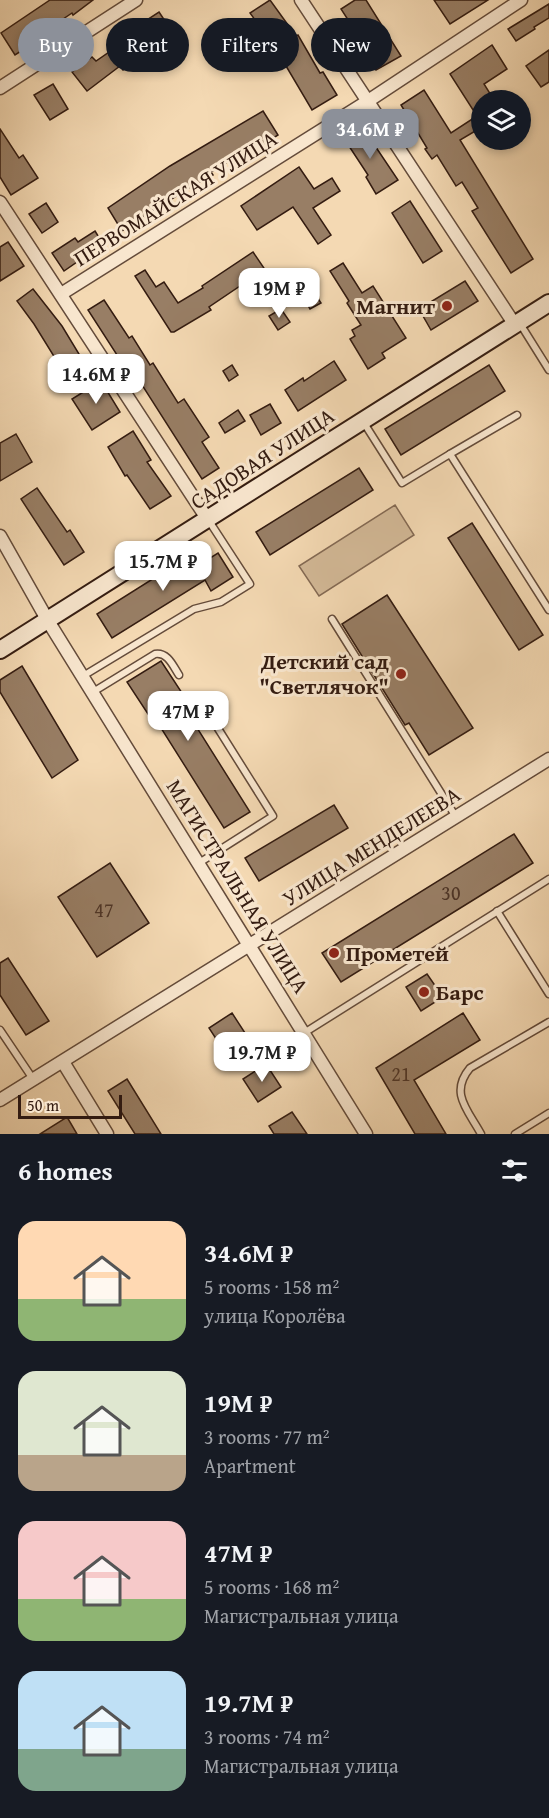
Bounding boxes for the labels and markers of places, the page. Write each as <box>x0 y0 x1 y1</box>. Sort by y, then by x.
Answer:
pin: 34.6M ₽ <box>315 109 425 160</box>
pin: 19M ₽ <box>237 268 321 319</box>
place label: Магнит <box>356 290 435 322</box>
marker: Магнит <box>440 299 454 313</box>
pin: 14.6M ₽ <box>41 354 151 405</box>
pin: 15.7M ₽ <box>108 541 218 592</box>
place label: Детский сад "Светлячок" <box>259 645 390 702</box>
marker: Детский сад "Светлячок" <box>394 667 408 681</box>
pin: 47M ₽ <box>146 691 230 742</box>
place label: Прометей <box>346 937 449 969</box>
marker: Прометей <box>327 946 341 960</box>
place label: Барс <box>436 976 484 1008</box>
marker: Барс <box>417 985 431 999</box>
pin: 19.7M ₽ <box>207 1032 317 1083</box>

